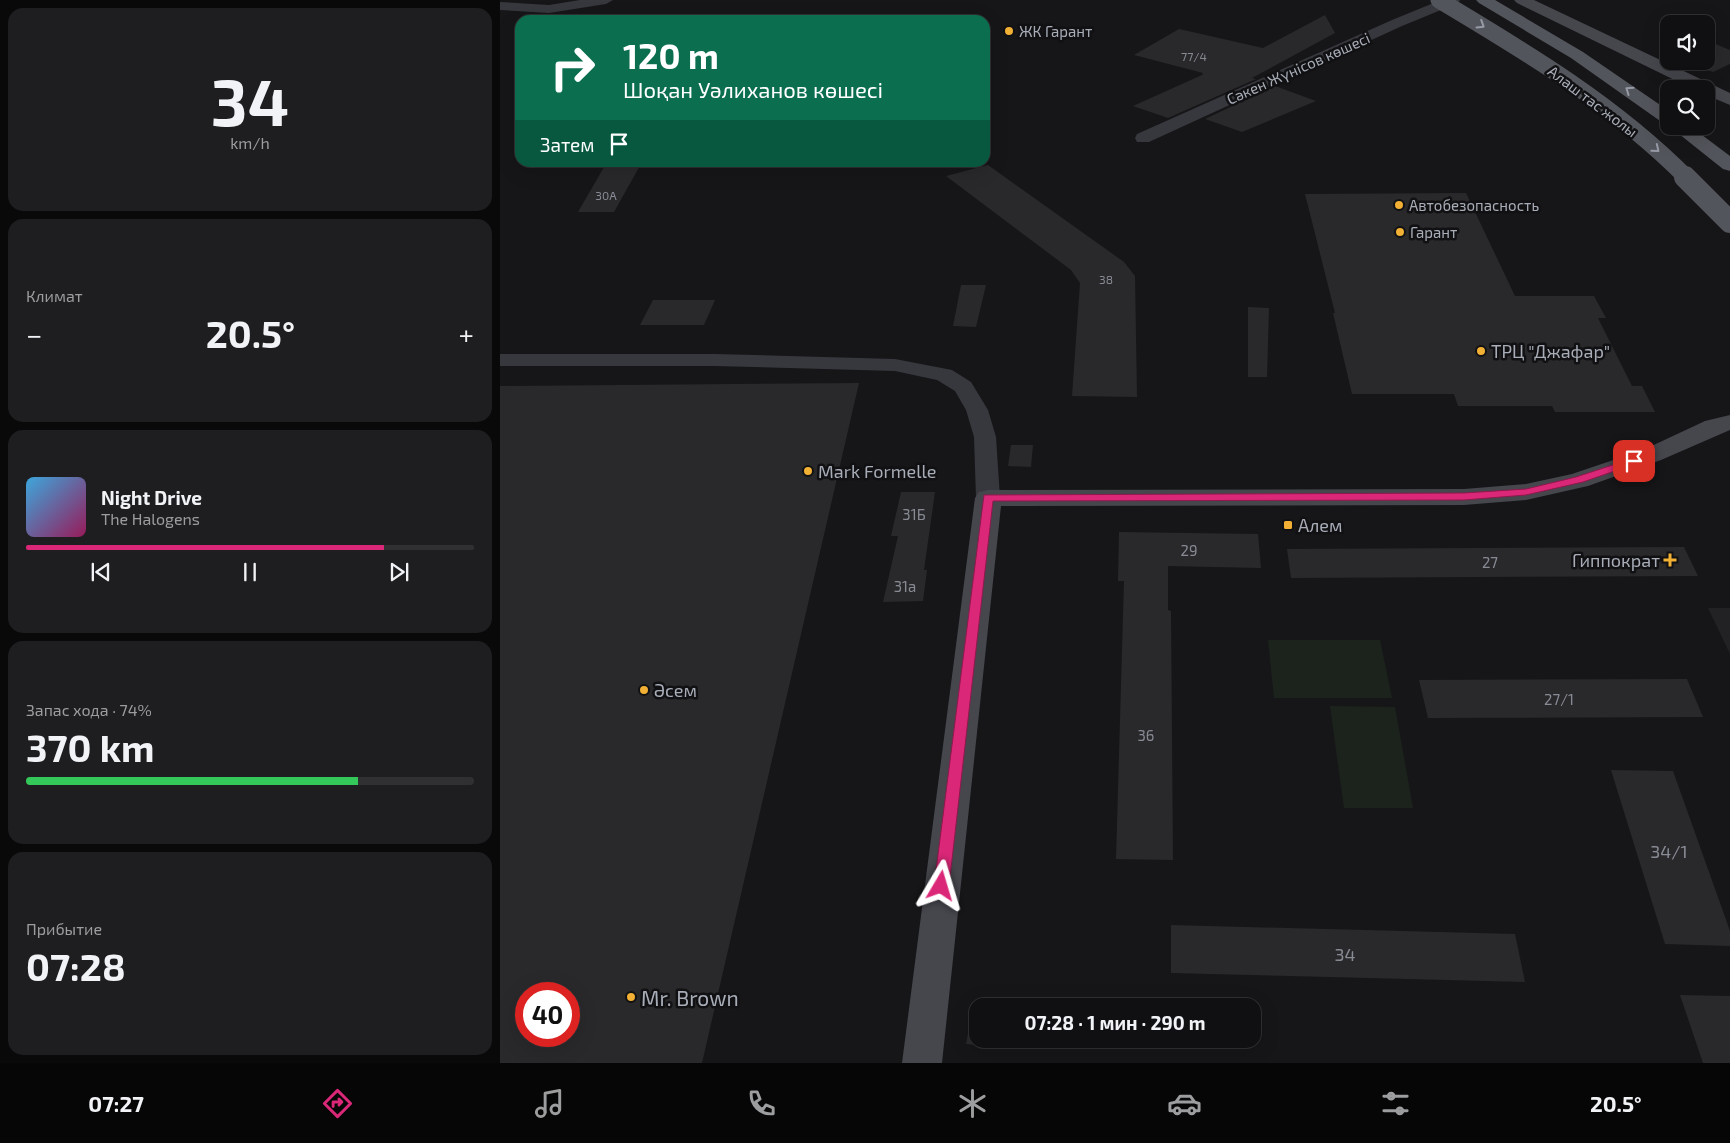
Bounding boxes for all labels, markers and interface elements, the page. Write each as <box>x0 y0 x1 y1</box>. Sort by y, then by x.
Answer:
map controls <box>1660 15 1715 135</box>
button: sound <box>1660 15 1715 70</box>
one-way arrow <box>1476 18 1485 28</box>
place label: ЖК Гарант <box>1019 22 1092 40</box>
marker: ЖК Гарант <box>1003 25 1015 37</box>
street label: Сәкен Жүнісов көшесі <box>1224 28 1372 108</box>
text: 120 m <box>623 34 719 76</box>
icon: right <box>540 35 605 100</box>
house number: 77/4 <box>1181 49 1207 63</box>
text: 34 <box>211 61 289 139</box>
street label: Алаш тас жолы <box>1545 62 1641 140</box>
text: Шоқан Уәлиханов көшесі <box>623 76 883 102</box>
button: search <box>1660 80 1715 135</box>
one-way arrow <box>1625 87 1635 96</box>
icon: arrive <box>605 130 633 158</box>
text: km/h <box>230 133 270 152</box>
text: Затем <box>540 133 595 156</box>
one-way arrow <box>1650 144 1659 152</box>
house number: 30А <box>595 188 617 202</box>
place label: Автобезопасность <box>1409 196 1539 214</box>
marker: Автобезопасность <box>1393 199 1405 211</box>
place label: Гарант <box>1410 223 1457 241</box>
marker: Гарант <box>1394 226 1406 238</box>
house number: 38 <box>1099 272 1113 286</box>
text: Климат <box>26 286 83 305</box>
text: 20.5° <box>206 310 295 356</box>
text: − <box>26 317 42 351</box>
text: + <box>459 317 474 351</box>
place label: ТРЦ "Джафар" <box>1491 340 1610 362</box>
marker: ТРЦ "Джафар" <box>1475 345 1487 357</box>
pin <box>1613 440 1655 482</box>
icon: arrive <box>1620 447 1648 475</box>
place label: Mark Formelle <box>818 460 937 482</box>
marker: Mark Formelle <box>802 465 814 477</box>
text: Night Drive <box>101 486 202 509</box>
house number: 31Б <box>902 505 926 523</box>
text: The Halogens <box>101 509 200 528</box>
place label: Алем <box>1298 514 1343 536</box>
marker: Алем <box>1282 519 1294 531</box>
house number: 29 <box>1180 541 1198 559</box>
place label: Гиппократ <box>1572 549 1660 571</box>
house number: 27 <box>1482 553 1498 571</box>
marker: Гиппократ <box>1664 554 1676 566</box>
icon: previous <box>87 558 115 586</box>
icon: pause <box>236 558 264 586</box>
icon: next <box>385 558 413 586</box>
house number: 31а <box>894 577 916 595</box>
place label: Әсем <box>654 679 697 701</box>
marker: Әсем <box>638 684 650 696</box>
house number: 27/1 <box>1544 690 1574 708</box>
text: Запас хода · 74% <box>26 700 152 719</box>
text: 370 km <box>26 724 155 770</box>
house number: 36 <box>1138 726 1154 744</box>
house number: 34/1 <box>1650 840 1688 862</box>
position arrow <box>914 859 966 911</box>
text: Прибытие <box>26 919 102 938</box>
text: 07:28 <box>26 943 126 989</box>
house number: 34 <box>1334 943 1356 965</box>
speed limit sign: 40 <box>515 982 580 1047</box>
place label: Mr. Brown <box>641 985 739 1010</box>
marker: Mr. Brown <box>625 991 637 1003</box>
text: 07:28 · 1 мин · 290 m <box>1024 1011 1206 1034</box>
icon: directions <box>320 1086 355 1121</box>
icon: music <box>532 1086 567 1121</box>
icon: phone <box>744 1086 779 1121</box>
icon: climate <box>955 1086 990 1121</box>
icon: car <box>1167 1086 1202 1121</box>
icon: filters <box>1378 1086 1413 1121</box>
text: 07:27 <box>88 1090 144 1116</box>
text: 20.5° <box>1590 1090 1642 1116</box>

